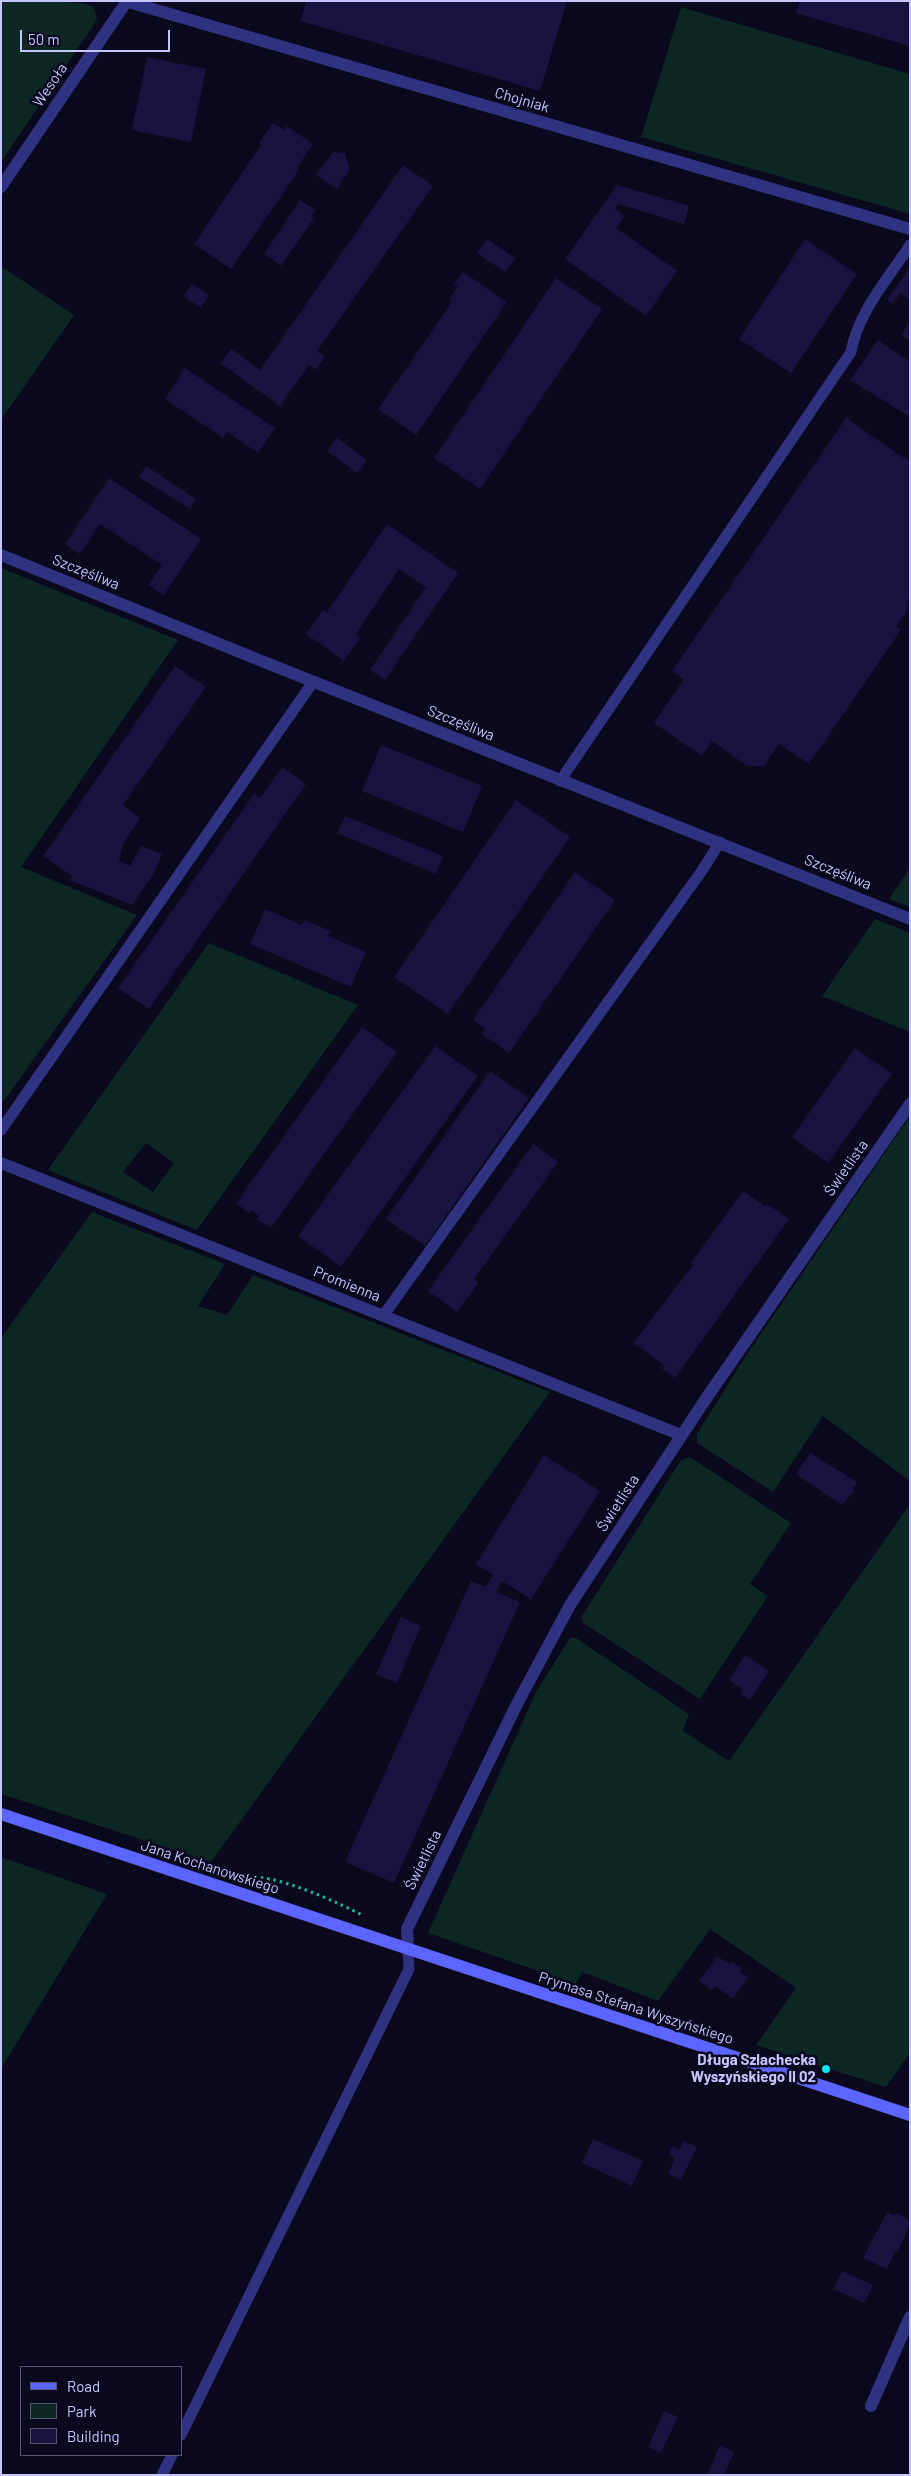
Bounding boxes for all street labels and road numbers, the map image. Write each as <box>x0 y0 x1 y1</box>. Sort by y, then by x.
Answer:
street label: Wesoła <box>29 60 71 110</box>
street label: Chojniak <box>493 84 551 116</box>
street label: Szczęśliwa <box>50 550 122 594</box>
street label: Szczęśliwa <box>425 701 497 745</box>
street label: Szczęśliwa <box>802 850 874 894</box>
street label: Świetlista <box>820 1136 872 1200</box>
street label: Promienna <box>311 1262 383 1306</box>
street label: Świetlista <box>593 1471 643 1535</box>
street label: Świetlista <box>401 1827 445 1893</box>
street label: Jana Kochanowskiego <box>138 1836 282 1898</box>
street label: Prymasa Stefana Wyszyńskiego <box>536 1968 736 2048</box>

